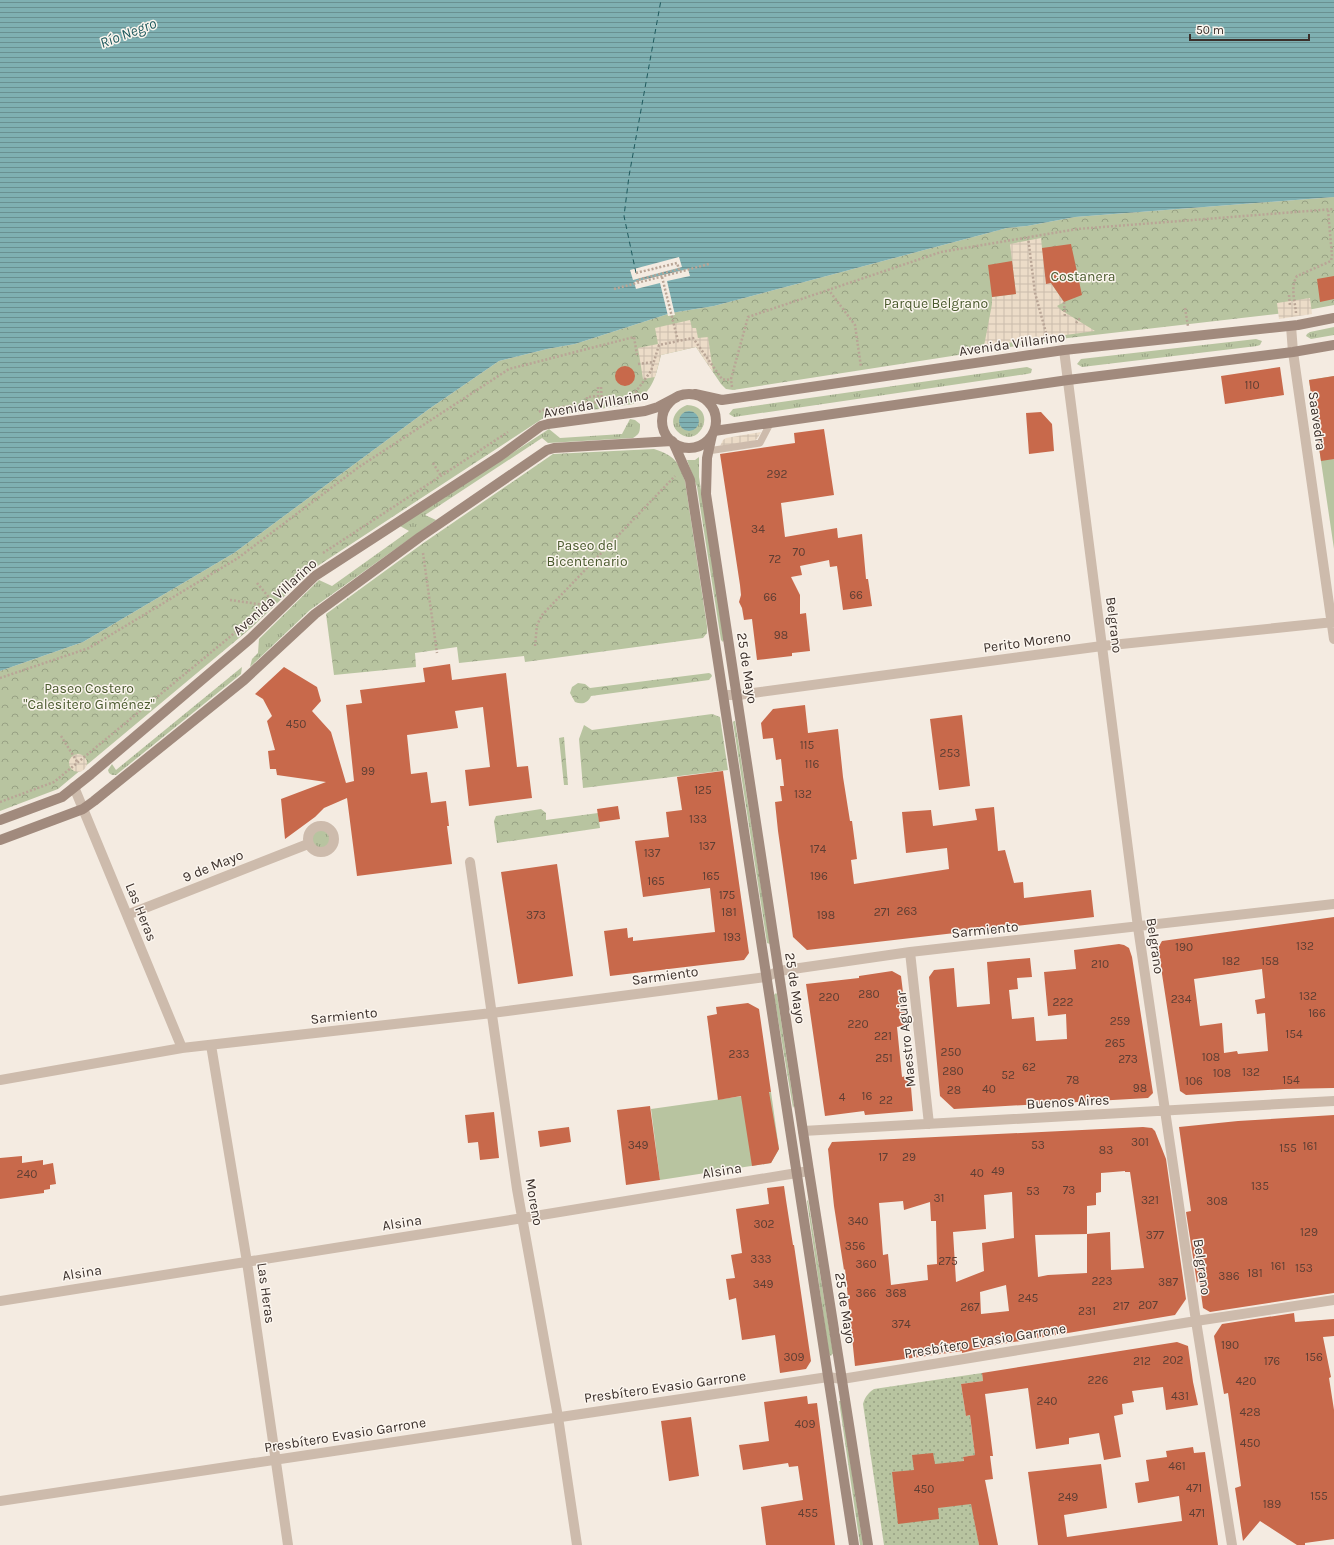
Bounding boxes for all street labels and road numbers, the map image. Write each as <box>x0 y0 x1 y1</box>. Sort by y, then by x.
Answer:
street label: Avenida Villarino <box>958 328 1066 360</box>
street label: Avenida Villarino <box>542 386 650 422</box>
street label: Saavedra <box>1304 391 1330 451</box>
street label: Avenida Villarino <box>230 555 320 639</box>
street label: Belgrano <box>1102 596 1126 654</box>
street label: Perito Moreno <box>982 627 1072 657</box>
street label: 25 de Mayo <box>733 631 761 705</box>
street label: 9 de Mayo <box>180 846 246 886</box>
street label: Las Heras <box>122 880 160 944</box>
street label: Belgrano <box>1143 917 1167 975</box>
street label: Sarmiento <box>951 918 1019 942</box>
street label: 25 de Mayo <box>781 951 809 1025</box>
street label: Sarmiento <box>631 963 699 989</box>
street label: Maestro Aguiar <box>892 989 920 1088</box>
street label: Sarmiento <box>310 1004 378 1028</box>
street label: Buenos Aires <box>1026 1091 1110 1113</box>
street label: Alsina <box>701 1160 743 1182</box>
street label: Moreno <box>521 1177 547 1227</box>
street label: Alsina <box>381 1212 423 1234</box>
street label: Belgrano <box>1190 1238 1214 1296</box>
street label: Las Heras <box>253 1261 279 1325</box>
street label: Alsina <box>61 1262 103 1284</box>
street label: 25 de Mayo <box>831 1271 859 1345</box>
street label: Presbítero Evasio Garrone <box>903 1320 1067 1362</box>
street label: Presbítero Evasio Garrone <box>583 1367 747 1407</box>
street label: Presbítero Evasio Garrone <box>263 1414 427 1456</box>

